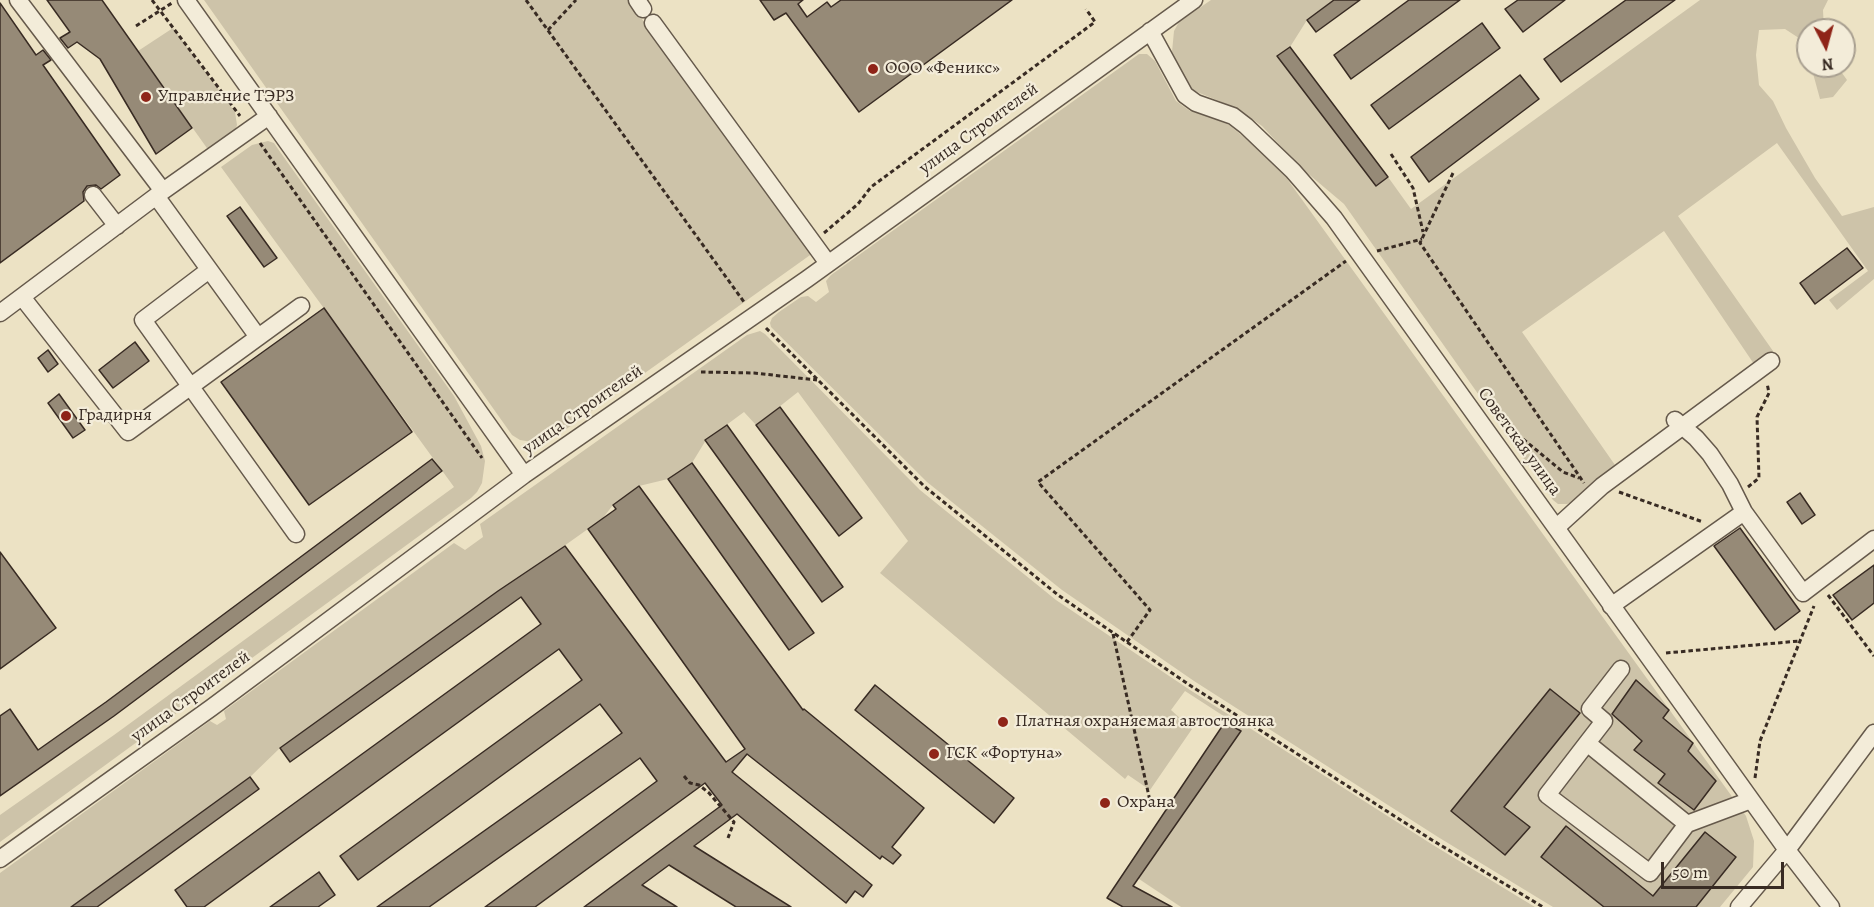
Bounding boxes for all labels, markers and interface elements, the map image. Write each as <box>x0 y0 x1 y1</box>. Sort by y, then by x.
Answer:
north arrow <box>1796 18 1856 78</box>
text: N <box>1821 52 1835 75</box>
place label: ООО «Феникс» <box>885 58 1000 80</box>
marker: ООО «Феникс» <box>866 62 880 76</box>
street label: улица Строителей <box>915 79 1043 179</box>
place label: Управление ТЭРЗ <box>158 86 295 108</box>
marker: Управление ТЭРЗ <box>139 90 153 104</box>
street label: улица Строителей <box>519 360 647 460</box>
street label: Советская улица <box>1473 384 1565 500</box>
place label: Градирня <box>78 405 152 427</box>
marker: Градирня <box>59 409 73 423</box>
street label: улица Строителей <box>127 647 255 747</box>
place label: Платная охраняемая автостоянка <box>1015 711 1274 733</box>
marker: Платная охраняемая автостоянка <box>996 715 1010 729</box>
place label: ГСК «Фортуна» <box>946 743 1062 765</box>
marker: ГСК «Фортуна» <box>927 747 941 761</box>
place label: Охрана <box>1117 792 1175 814</box>
marker: Охрана <box>1098 796 1112 810</box>
scale bar <box>1664 850 1787 888</box>
text: 50 m <box>1672 860 1708 884</box>

